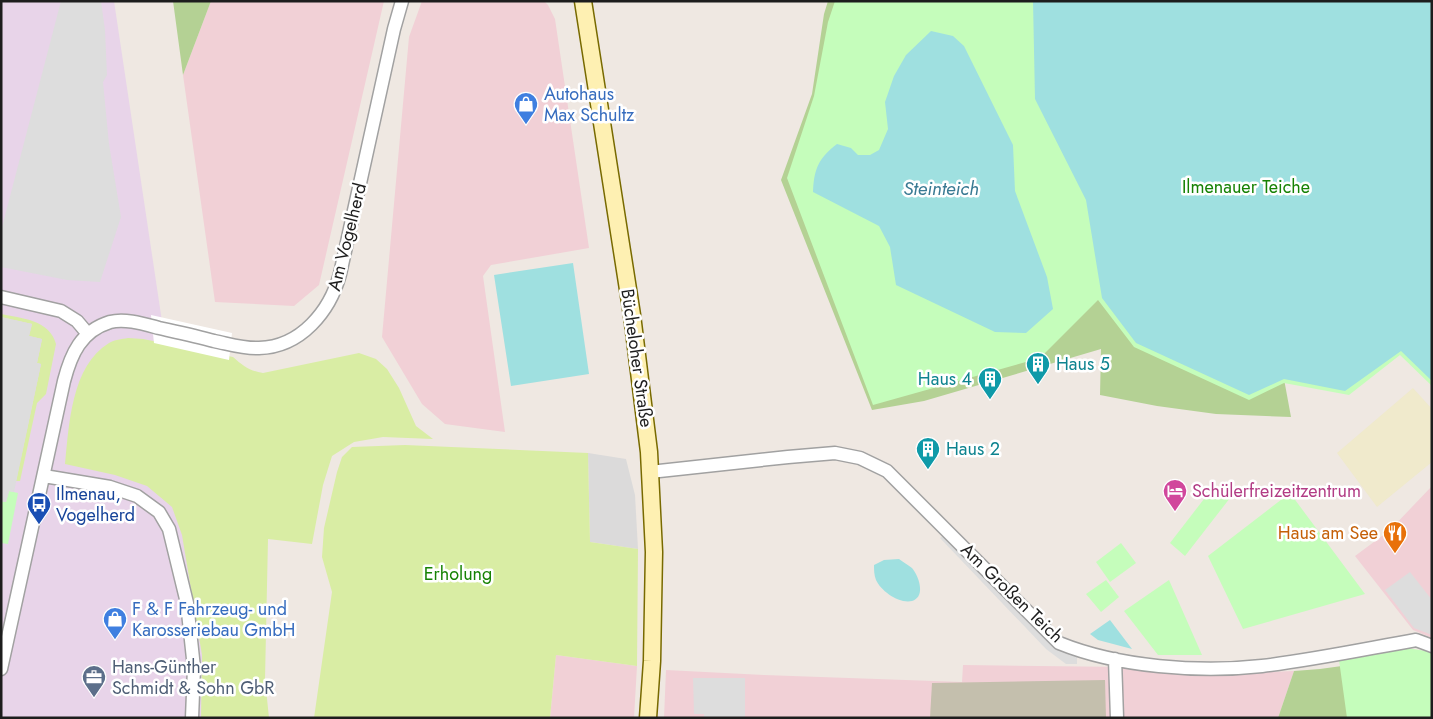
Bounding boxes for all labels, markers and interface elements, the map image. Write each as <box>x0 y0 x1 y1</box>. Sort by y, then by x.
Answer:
place label: Autohaus Max Schultz <box>544 81 635 128</box>
shop icon: Autohaus Max Schultz <box>513 91 539 125</box>
park label: Ilmenauer Teiche <box>1182 174 1310 200</box>
water label: Steinteich <box>903 175 979 202</box>
street label: Am Vogelherd <box>321 180 373 294</box>
street label: Bücheloher Straße <box>614 287 660 429</box>
building icon: Haus 5 <box>1025 351 1051 385</box>
place label: Haus 5 <box>1056 351 1110 377</box>
place label: Haus 4 <box>918 366 972 392</box>
building icon: Haus 4 <box>977 366 1003 400</box>
building icon: Haus 2 <box>915 436 941 470</box>
place label: Haus 2 <box>946 436 1000 462</box>
hotel icon: Schülerfreizeitzentrum <box>1162 478 1188 512</box>
place label: Schülerfreizeitzentrum <box>1192 478 1361 504</box>
place label: Ilmenau, Vogelherd <box>56 481 135 528</box>
bus stop icon: Ilmenau, Vogelherd <box>26 491 52 525</box>
place label: Haus am See <box>1278 520 1378 546</box>
restaurant icon: Haus am See <box>1382 520 1408 554</box>
street label: Am Großen Teich <box>955 537 1069 649</box>
park label: Erholung <box>424 561 492 587</box>
place label: F & F Fahrzeug- und Karosseriebau GmbH <box>132 596 295 643</box>
shop icon: F & F Fahrzeug- und Karosseriebau GmbH <box>102 606 128 640</box>
place label: Hans-Günther Schmidt & Sohn GbR <box>112 654 274 701</box>
office icon: Hans-Günther Schmidt & Sohn GbR <box>81 664 107 698</box>

